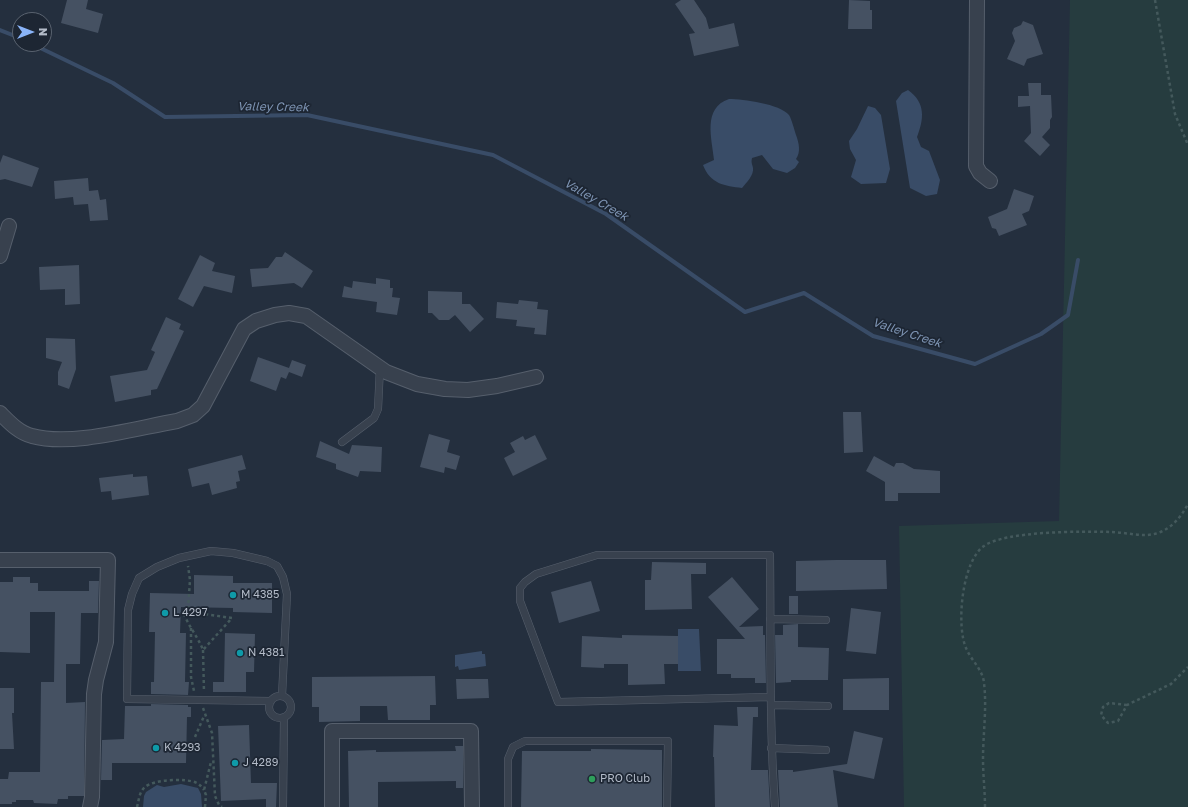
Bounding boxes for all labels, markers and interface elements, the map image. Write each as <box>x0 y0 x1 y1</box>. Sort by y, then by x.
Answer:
north arrow <box>12 12 52 52</box>
text: N <box>37 28 50 36</box>
water label: Valley Creek <box>237 99 309 115</box>
water label: Valley Creek <box>561 176 631 224</box>
water label: Valley Creek <box>871 315 943 351</box>
place label: M 4385 <box>241 588 279 602</box>
marker: M 4385 <box>228 590 238 600</box>
place label: L 4297 <box>173 606 208 620</box>
marker: L 4297 <box>160 608 170 618</box>
place label: N 4381 <box>248 646 284 660</box>
marker: N 4381 <box>235 648 245 658</box>
place label: K 4293 <box>164 741 201 755</box>
marker: K 4293 <box>151 743 161 753</box>
place label: J 4289 <box>243 756 278 770</box>
marker: J 4289 <box>230 758 240 768</box>
place label: PRO Club <box>600 772 650 786</box>
marker: PRO Club <box>587 774 597 784</box>

